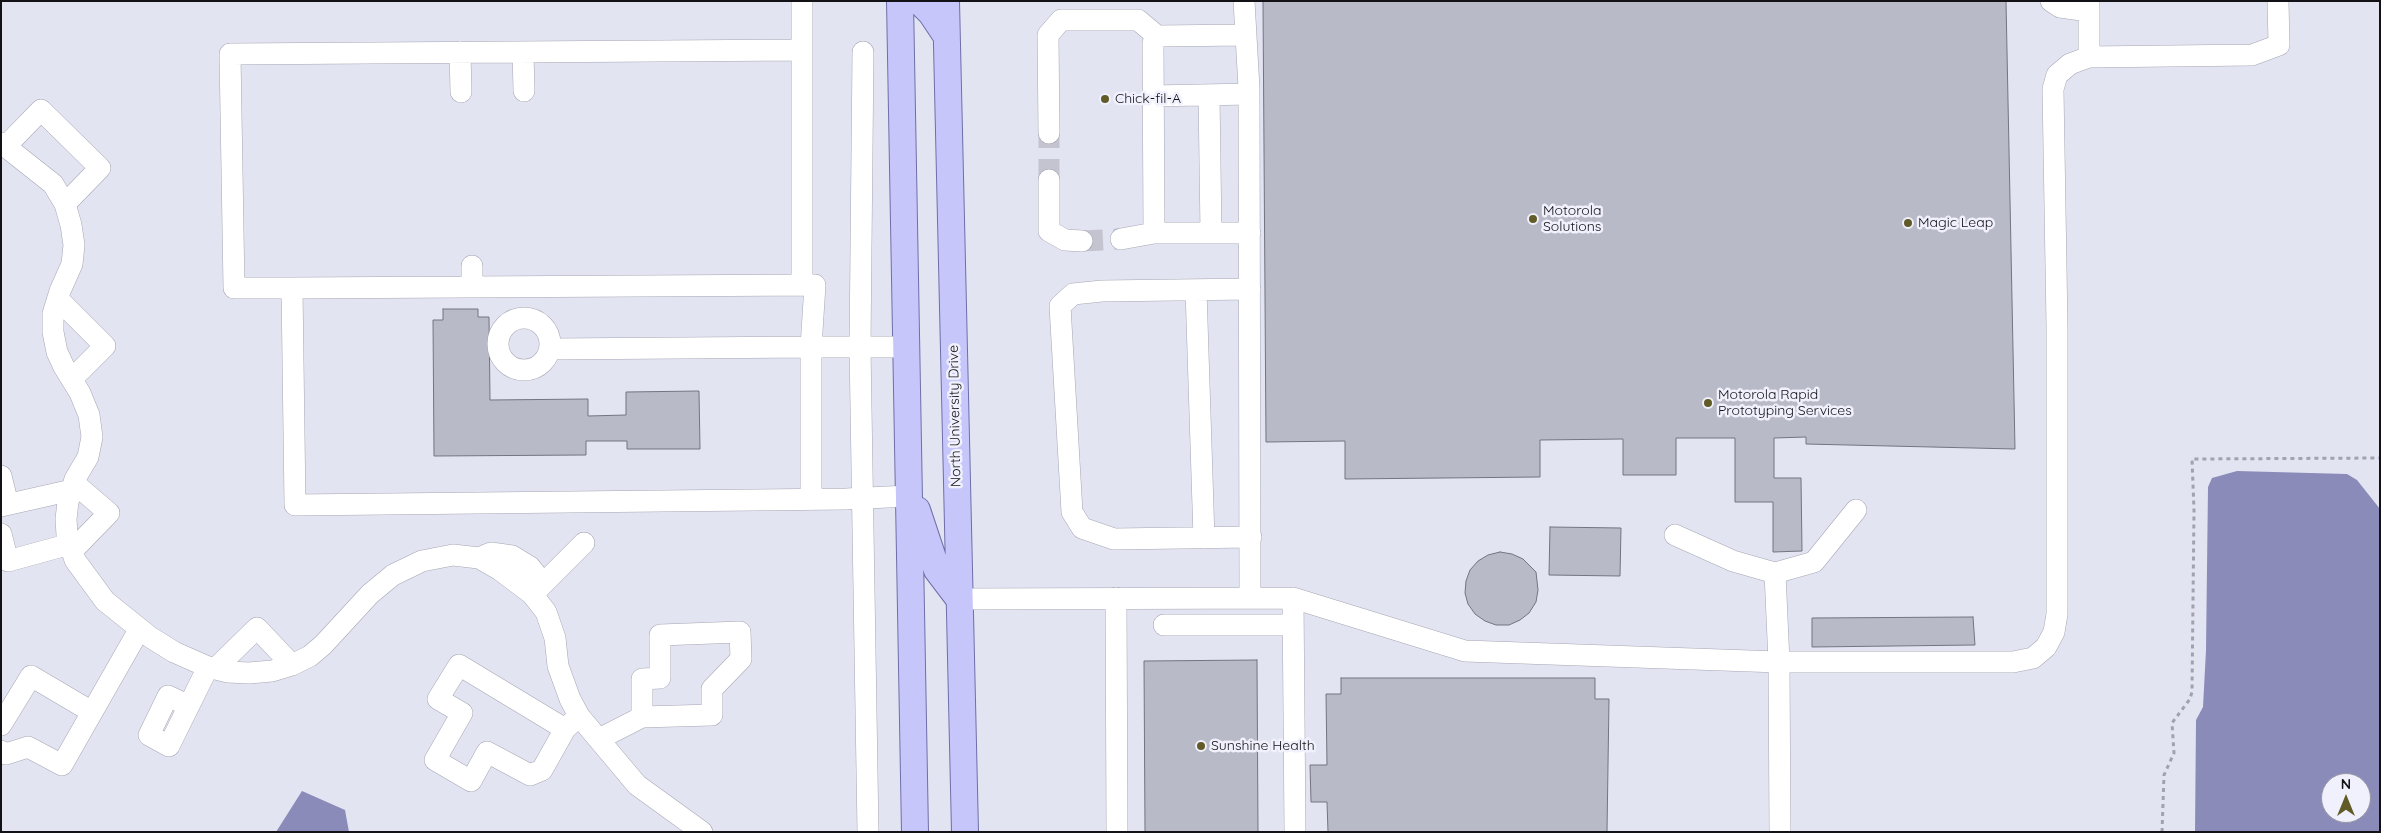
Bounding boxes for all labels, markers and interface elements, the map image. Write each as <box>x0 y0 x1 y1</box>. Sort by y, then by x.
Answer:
place label: Chick-fil-A <box>1115 91 1181 107</box>
marker: Chick-fil-A <box>1099 93 1111 105</box>
place label: Motorola Solutions <box>1543 203 1601 236</box>
marker: Motorola Solutions <box>1527 213 1539 225</box>
place label: Magic Leap <box>1918 215 1993 231</box>
marker: Magic Leap <box>1902 217 1914 229</box>
street label: North University Drive <box>945 345 965 487</box>
place label: Motorola Rapid Prototyping Services <box>1718 387 1852 420</box>
marker: Motorola Rapid Prototyping Services <box>1702 397 1714 409</box>
place label: Sunshine Health <box>1211 738 1315 754</box>
marker: Sunshine Health <box>1195 740 1207 752</box>
north arrow <box>2321 773 2371 823</box>
text: N <box>2341 775 2351 793</box>

